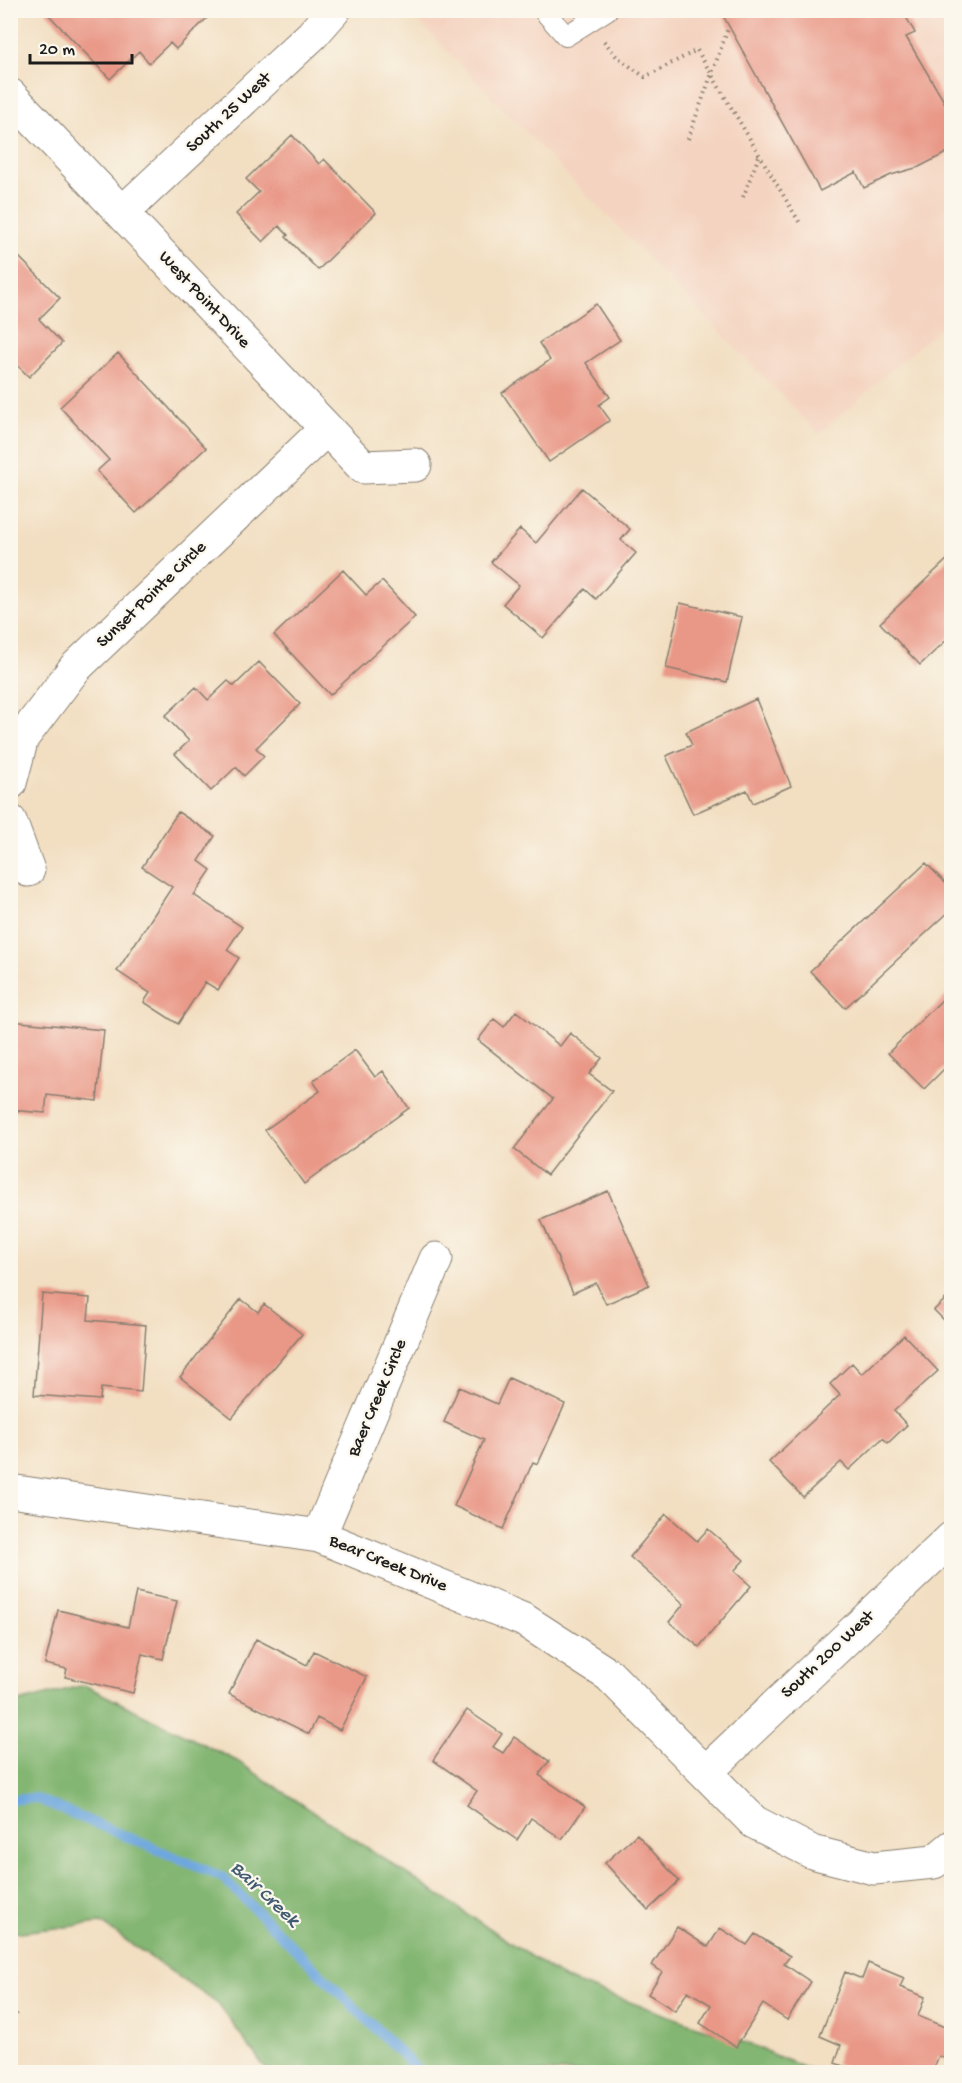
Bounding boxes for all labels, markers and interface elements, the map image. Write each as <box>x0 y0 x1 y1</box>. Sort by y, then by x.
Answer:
scale bar <box>30 27 132 65</box>
text: 20 m <box>39 40 75 61</box>
street label: South 25 West <box>182 67 277 158</box>
street label: West Point Drive <box>154 247 255 354</box>
street label: Sunset Pointe Circle <box>93 537 212 653</box>
street label: Baer Creek Circle <box>343 1335 412 1461</box>
street label: Bear Creek Drive <box>325 1530 451 1597</box>
street label: South 200 West <box>777 1605 880 1703</box>
water label: Bair Creek <box>225 1858 304 1934</box>

